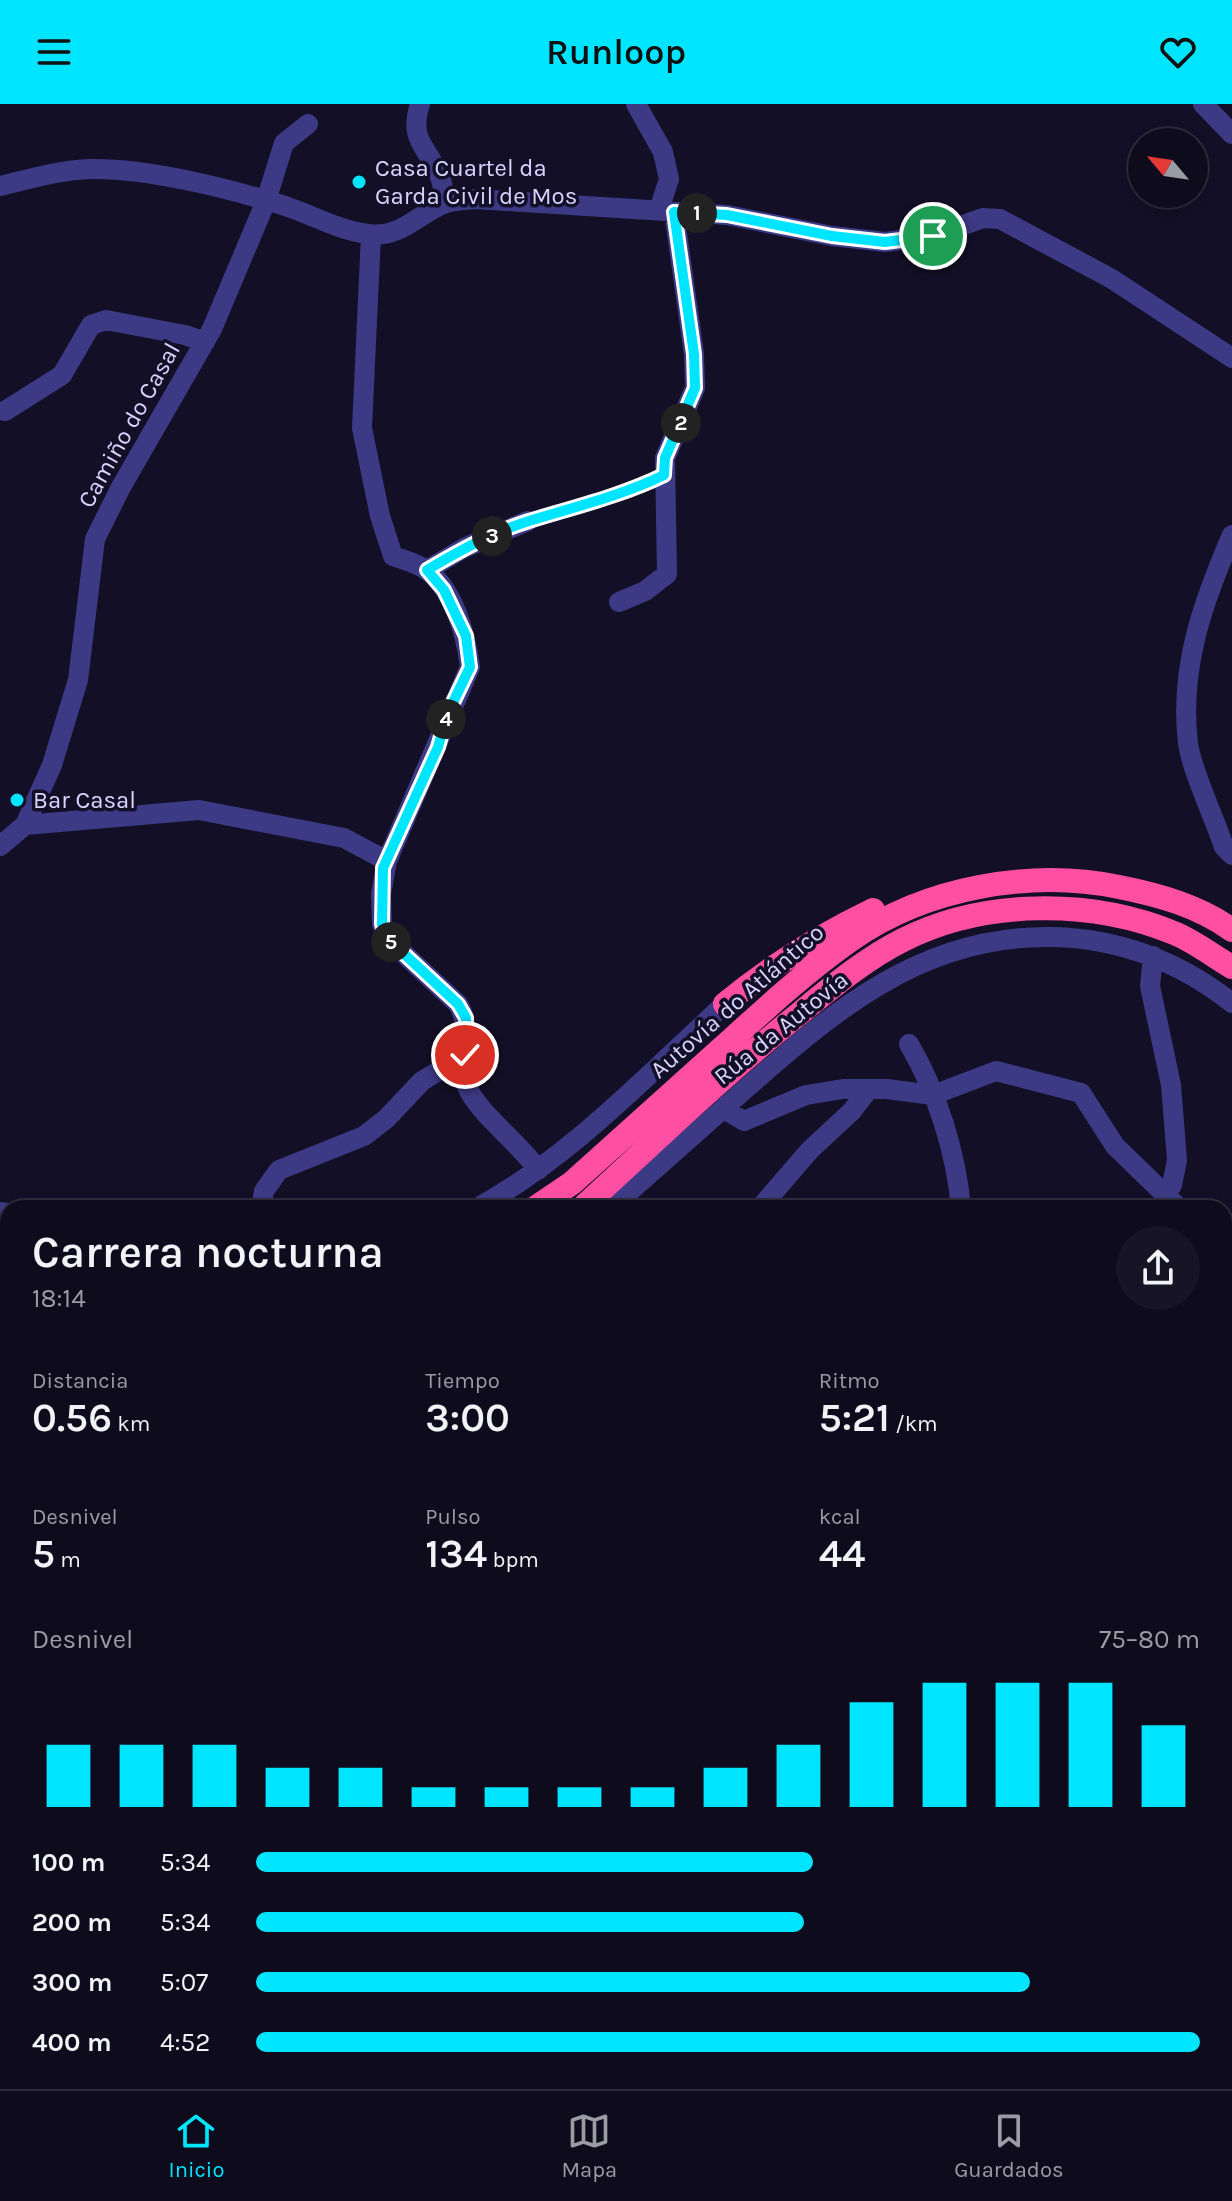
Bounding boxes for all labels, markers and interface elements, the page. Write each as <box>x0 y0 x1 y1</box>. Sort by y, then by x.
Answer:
icon: menu <box>32 30 76 74</box>
icon: heart <box>1156 30 1200 74</box>
text: Runloop <box>546 31 686 73</box>
north arrow <box>1128 128 1208 208</box>
map controls <box>1128 128 1208 208</box>
place label: Casa Cuartel da Garda Civil de Mos <box>375 154 577 210</box>
marker: Casa Cuartel da Garda Civil de Mos <box>350 173 368 191</box>
pin: 1 <box>677 193 717 233</box>
text: 1 <box>693 200 701 226</box>
pin <box>899 202 967 270</box>
icon: arrive <box>911 214 955 258</box>
street label: Camiño do Casal <box>72 338 186 512</box>
pin: 2 <box>661 403 701 443</box>
text: 2 <box>674 410 688 436</box>
pin: 3 <box>472 516 512 556</box>
text: 3 <box>485 523 499 549</box>
pin: 4 <box>426 699 466 739</box>
text: 4 <box>439 706 453 732</box>
place label: Bar Casal <box>33 786 136 814</box>
marker: Bar Casal <box>8 791 26 809</box>
street label: Autovía do Atlántico <box>645 918 829 1084</box>
pin: 5 <box>371 922 411 962</box>
text: 5 <box>385 929 397 955</box>
street label: Rúa da Autovía <box>708 965 854 1091</box>
pin <box>431 1021 499 1089</box>
icon: check <box>443 1033 487 1077</box>
button: share <box>1116 1226 1200 1310</box>
text: Carrera nocturna <box>32 1227 384 1278</box>
text: 18:14 <box>32 1283 86 1314</box>
text: Distancia <box>32 1368 128 1394</box>
text: Tiempo <box>425 1368 500 1394</box>
text: Ritmo <box>819 1368 880 1394</box>
text: 0.56 <box>32 1394 112 1441</box>
text: 3:00 <box>425 1394 510 1441</box>
text: 5:21 <box>819 1394 890 1441</box>
text: km <box>112 1411 150 1437</box>
text: /km <box>890 1411 938 1437</box>
text: Desnivel <box>32 1504 118 1530</box>
text: Pulso <box>425 1504 481 1530</box>
text: kcal <box>819 1504 861 1530</box>
text: 5 <box>32 1530 55 1577</box>
text: 134 <box>425 1530 487 1577</box>
text: 44 <box>819 1530 865 1577</box>
text: m <box>55 1547 81 1573</box>
text: bpm <box>487 1547 539 1573</box>
text: Desnivel <box>32 1624 133 1655</box>
text: 75–80 m <box>1099 1624 1200 1655</box>
text: 100 m <box>32 1847 105 1878</box>
text: 5:34 <box>160 1847 211 1878</box>
text: 200 m <box>32 1907 112 1938</box>
text: 5:34 <box>160 1907 211 1938</box>
text: 300 m <box>32 1967 112 1998</box>
text: 5:07 <box>160 1967 208 1998</box>
text: 400 m <box>32 2027 112 2058</box>
text: 4:52 <box>160 2027 210 2058</box>
tab: Inicio <box>169 2109 224 2183</box>
tab: Mapa <box>561 2109 617 2183</box>
tab: Guardados <box>954 2109 1063 2183</box>

